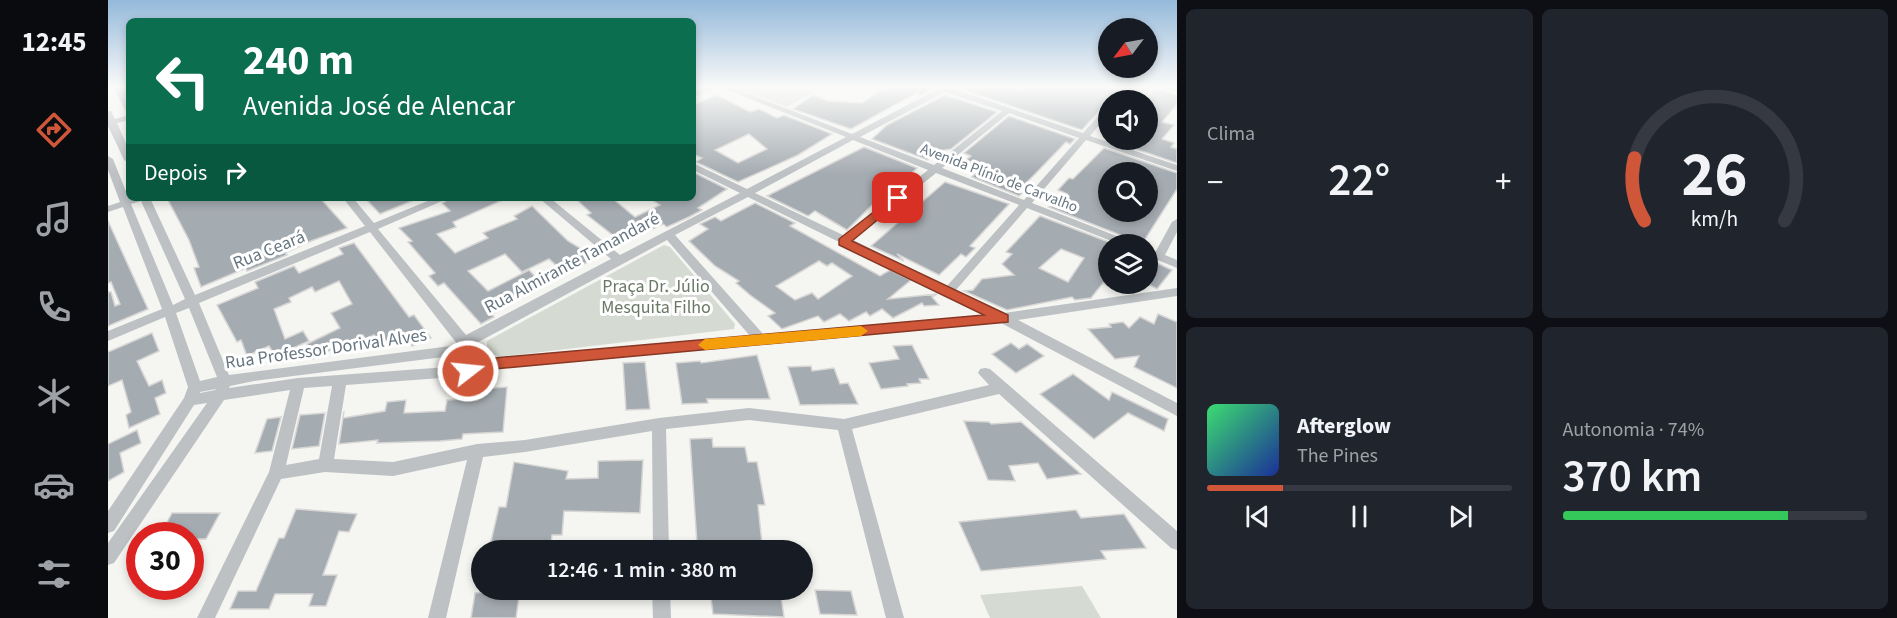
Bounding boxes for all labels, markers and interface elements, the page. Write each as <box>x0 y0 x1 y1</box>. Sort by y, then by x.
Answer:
north arrow <box>1098 18 1158 78</box>
map controls <box>1098 18 1158 294</box>
text: 12:45 <box>21 23 87 62</box>
text: 240 m <box>243 31 354 91</box>
icon: left <box>144 42 222 120</box>
text: Avenida José de Alencar <box>243 87 515 126</box>
button: sound <box>1098 90 1158 150</box>
icon: directions <box>33 109 75 151</box>
text: Clima <box>1207 120 1255 148</box>
text: 26 <box>1682 131 1748 220</box>
street label: Avenida Plínio de Carvalho <box>917 138 1081 218</box>
text: 22° <box>1328 149 1390 213</box>
icon: right <box>219 156 252 189</box>
text: Depois <box>144 157 207 189</box>
text: − <box>1207 159 1223 206</box>
text: + <box>1495 159 1512 206</box>
button: search <box>1098 162 1158 222</box>
pin <box>872 172 923 223</box>
icon: arrive <box>881 181 914 214</box>
icon: music <box>33 198 75 240</box>
text: km/h <box>1691 204 1739 235</box>
street label: Rua Almirante Tamandaré <box>480 206 664 320</box>
street label: Rua Ceará <box>229 224 309 276</box>
button: layers <box>1098 234 1158 294</box>
park label: Praça Dr. Júlio Mesquita Filho <box>601 274 711 320</box>
icon: phone <box>33 286 75 328</box>
street label: Rua Professor Dorival Alves <box>224 322 428 376</box>
position arrow <box>436 339 500 403</box>
icon: climate <box>33 375 75 417</box>
text: Afterglow <box>1297 410 1391 442</box>
text: Autonomia · 74% <box>1563 416 1704 444</box>
text: The Pines <box>1297 442 1378 470</box>
text: 370 km <box>1563 445 1702 509</box>
icon: car <box>33 464 75 506</box>
icon: previous <box>1241 500 1274 533</box>
icon: pause <box>1343 500 1376 533</box>
icon: next <box>1444 500 1477 533</box>
speed limit sign: 30 <box>126 522 204 600</box>
icon: filters <box>33 553 75 595</box>
text: 12:46 · 1 min · 380 m <box>547 554 737 586</box>

